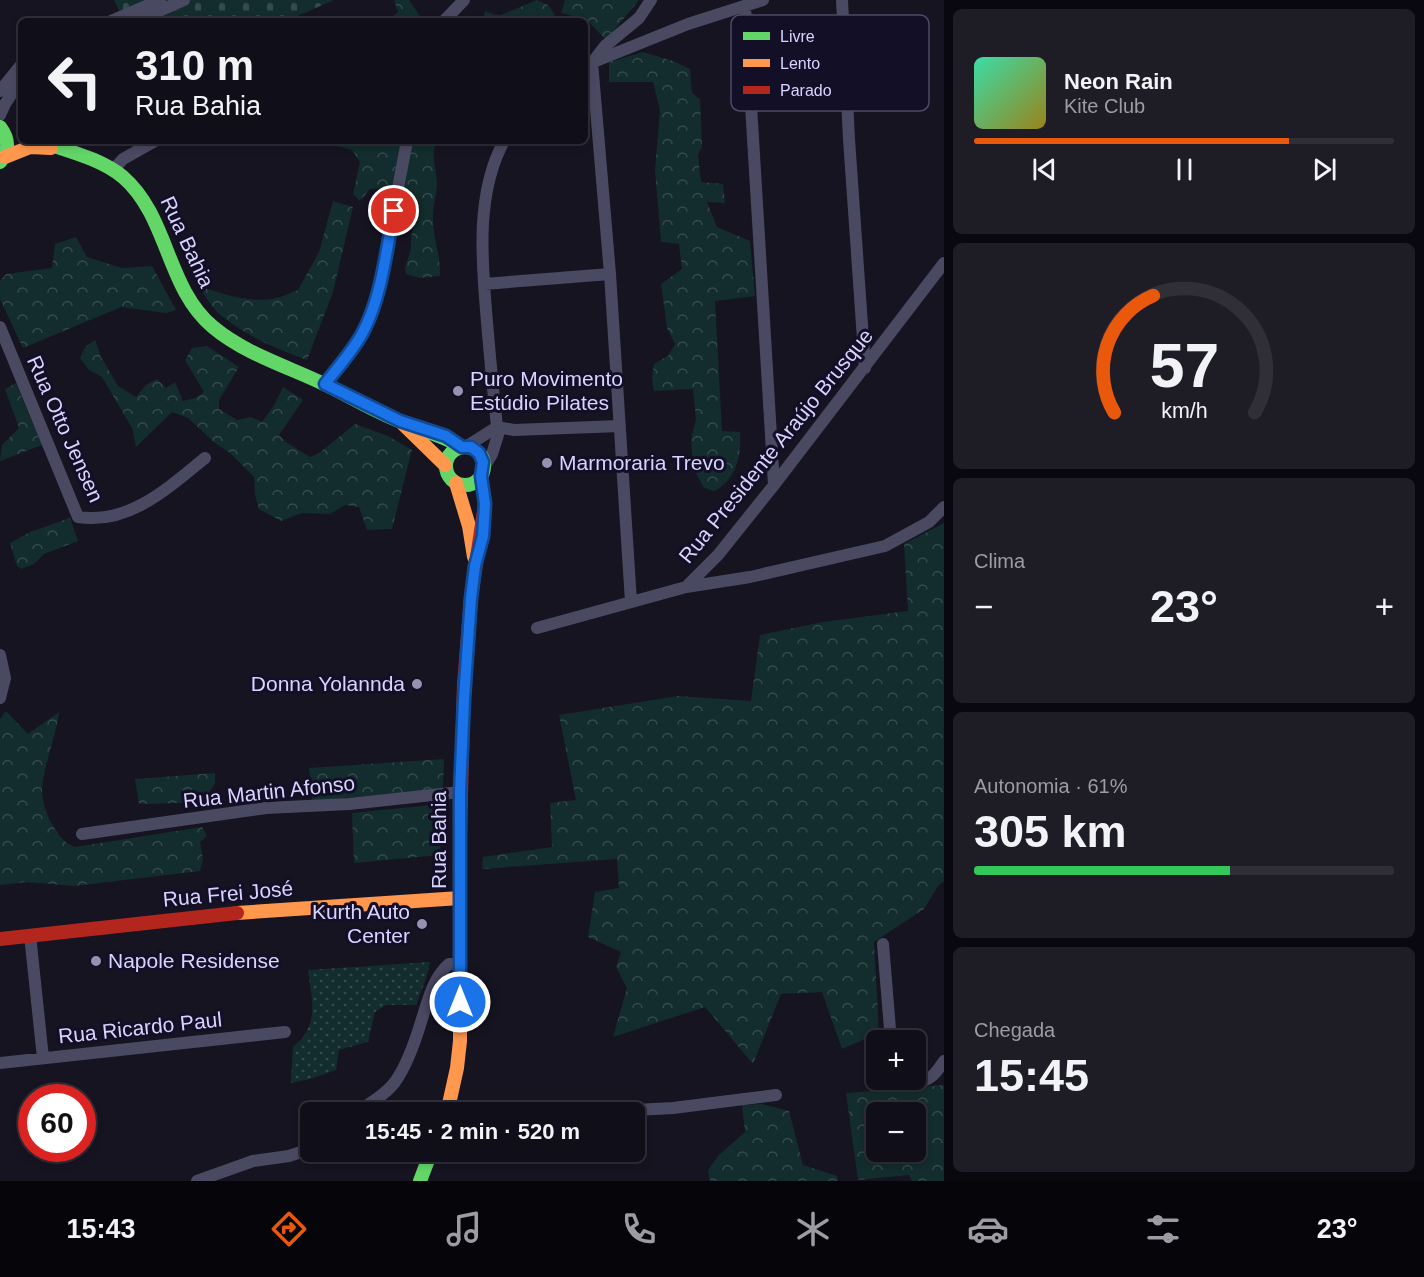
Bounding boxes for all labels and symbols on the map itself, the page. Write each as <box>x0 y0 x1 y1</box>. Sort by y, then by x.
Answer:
legend <box>731 15 929 111</box>
text: Livre <box>780 28 815 45</box>
text: Lento <box>780 55 820 72</box>
text: Parado <box>780 82 832 99</box>
pin <box>368 185 419 236</box>
street label: Rua Bahia <box>156 192 219 291</box>
street label: Rua Presidente Araújo Brusque <box>674 324 877 567</box>
street label: Rua Otto Jensen <box>23 352 108 505</box>
place label: Puro Movimento Estúdio Pilates <box>470 367 623 414</box>
marker: Puro Movimento Estúdio Pilates <box>451 384 465 398</box>
place label: Marmoraria Trevo <box>559 451 725 474</box>
marker: Marmoraria Trevo <box>540 456 554 470</box>
place label: Donna Yolannda <box>251 672 405 695</box>
marker: Donna Yolannda <box>410 677 424 691</box>
street label: Rua Martin Afonso <box>182 771 356 812</box>
street label: Rua Bahia <box>427 791 450 889</box>
street label: Rua Frei José <box>162 876 294 911</box>
place label: Kurth Auto Center <box>312 900 410 947</box>
marker: Kurth Auto Center <box>415 917 429 931</box>
place label: Napole Residense <box>108 949 280 972</box>
marker: Napole Residense <box>89 954 103 968</box>
position arrow <box>428 970 492 1034</box>
street label: Rua Ricardo Paul <box>57 1007 223 1048</box>
speed limit sign: 60 <box>18 1084 96 1162</box>

